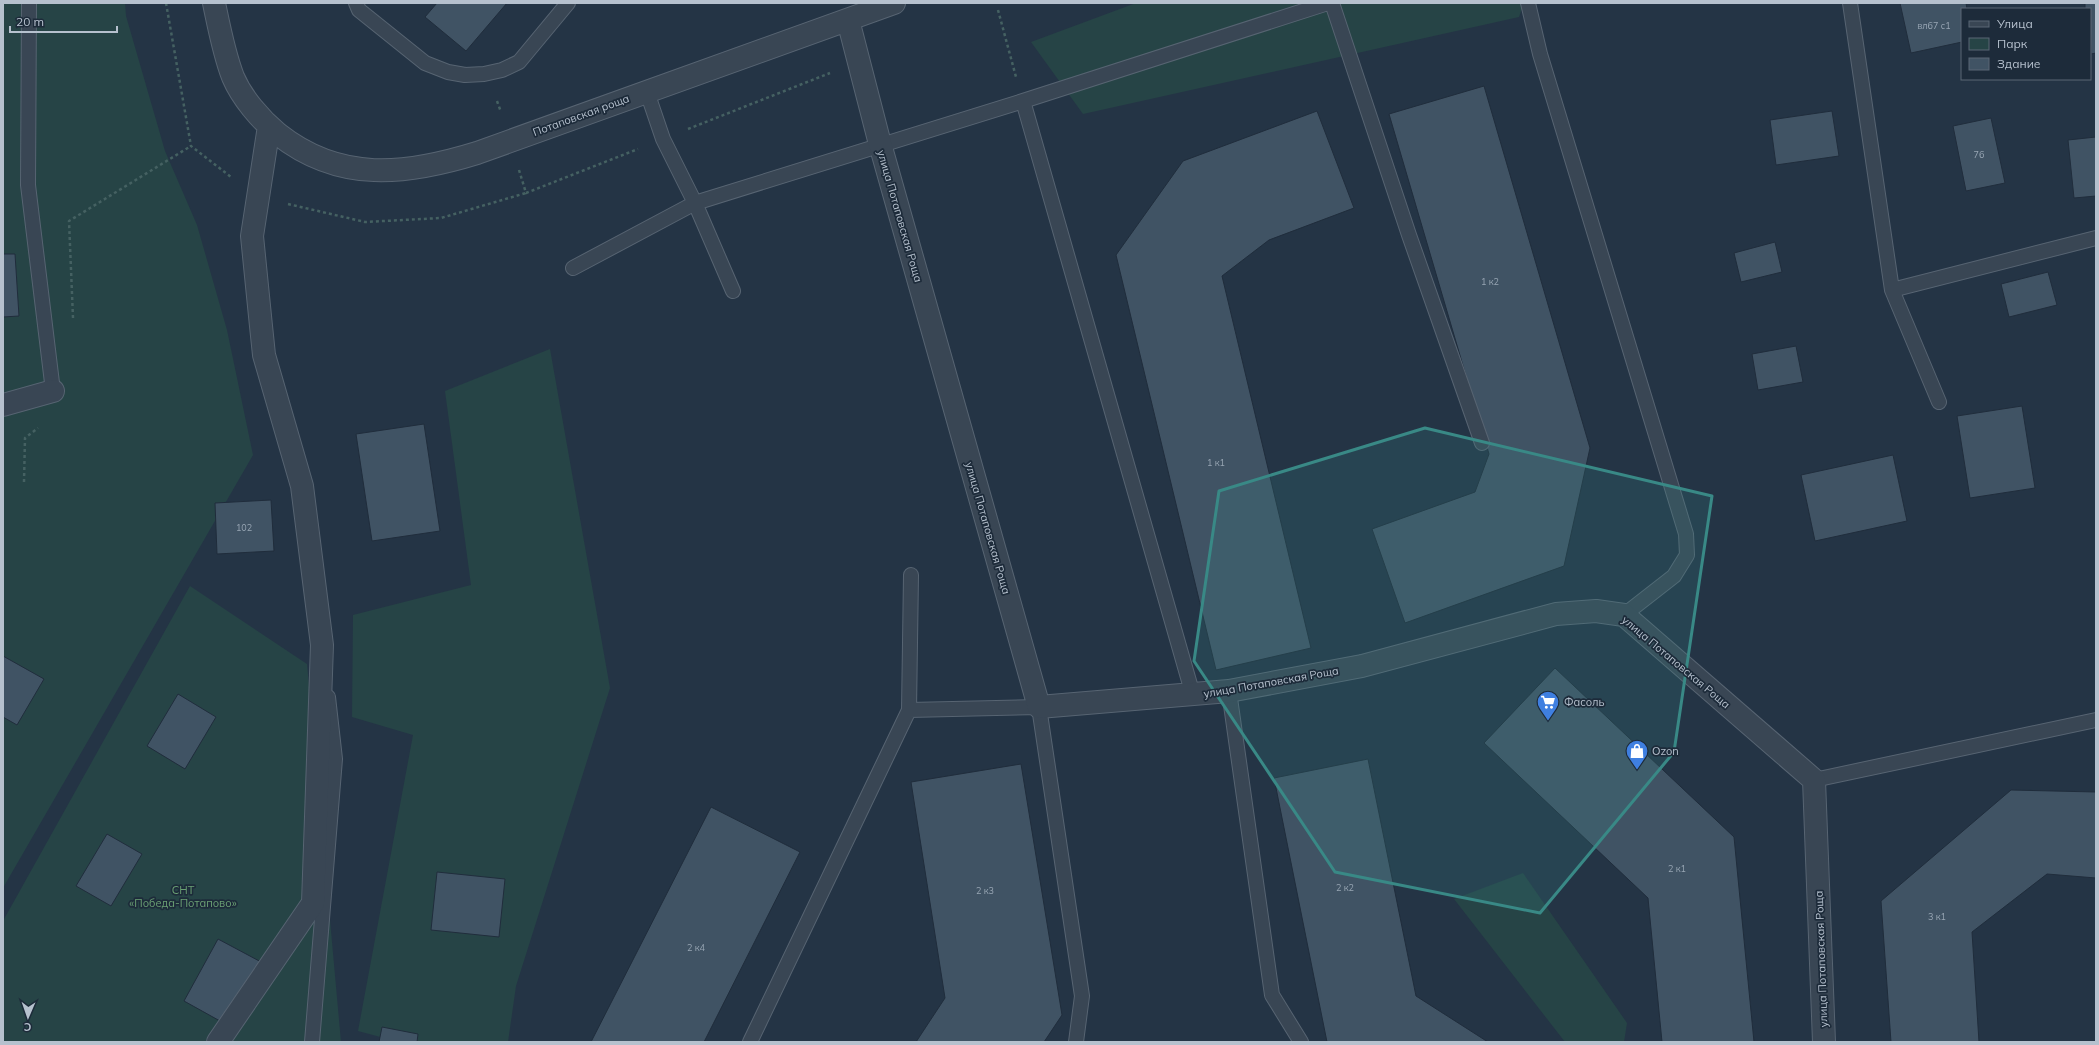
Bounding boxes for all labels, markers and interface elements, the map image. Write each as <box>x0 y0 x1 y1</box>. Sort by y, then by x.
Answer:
scale bar <box>10 8 117 34</box>
legend <box>1961 8 2091 80</box>
text: 20 m <box>16 14 44 29</box>
text: Улица <box>1996 16 2033 31</box>
house number: вл67 с1 <box>1917 20 1951 31</box>
text: Парк <box>1997 36 2028 51</box>
text: Здание <box>1997 56 2041 71</box>
street label: Потаповская роща <box>531 91 631 139</box>
street label: улица Потаповская Роща <box>874 148 926 284</box>
house number: 76 <box>1974 149 1984 160</box>
house number: 1 к2 <box>1481 276 1499 287</box>
house number: 1 к1 <box>1207 457 1225 468</box>
street label: улица Потаповская Роща <box>962 460 1014 596</box>
house number: 102 <box>236 522 252 533</box>
street label: улица Потаповская Роща <box>1619 613 1733 711</box>
street label: улица Потаповская Роща <box>1202 663 1340 701</box>
supermarket icon: Фасоль <box>1535 689 1561 722</box>
place label: Фасоль <box>1564 695 1605 709</box>
shop icon: Ozon <box>1624 738 1650 771</box>
place label: Ozon <box>1652 744 1679 758</box>
house number: 2 к1 <box>1668 863 1686 874</box>
house number: 2 к2 <box>1336 882 1354 893</box>
park label: СНТ «Победа-Потапово» <box>129 883 237 910</box>
house number: 2 к3 <box>976 885 994 896</box>
street label: улица Потаповская Роща <box>1812 890 1830 1028</box>
house number: 3 к1 <box>1928 911 1946 922</box>
house number: 2 к4 <box>687 942 706 953</box>
north arrow <box>8 997 48 1037</box>
text: С <box>23 1020 32 1034</box>

